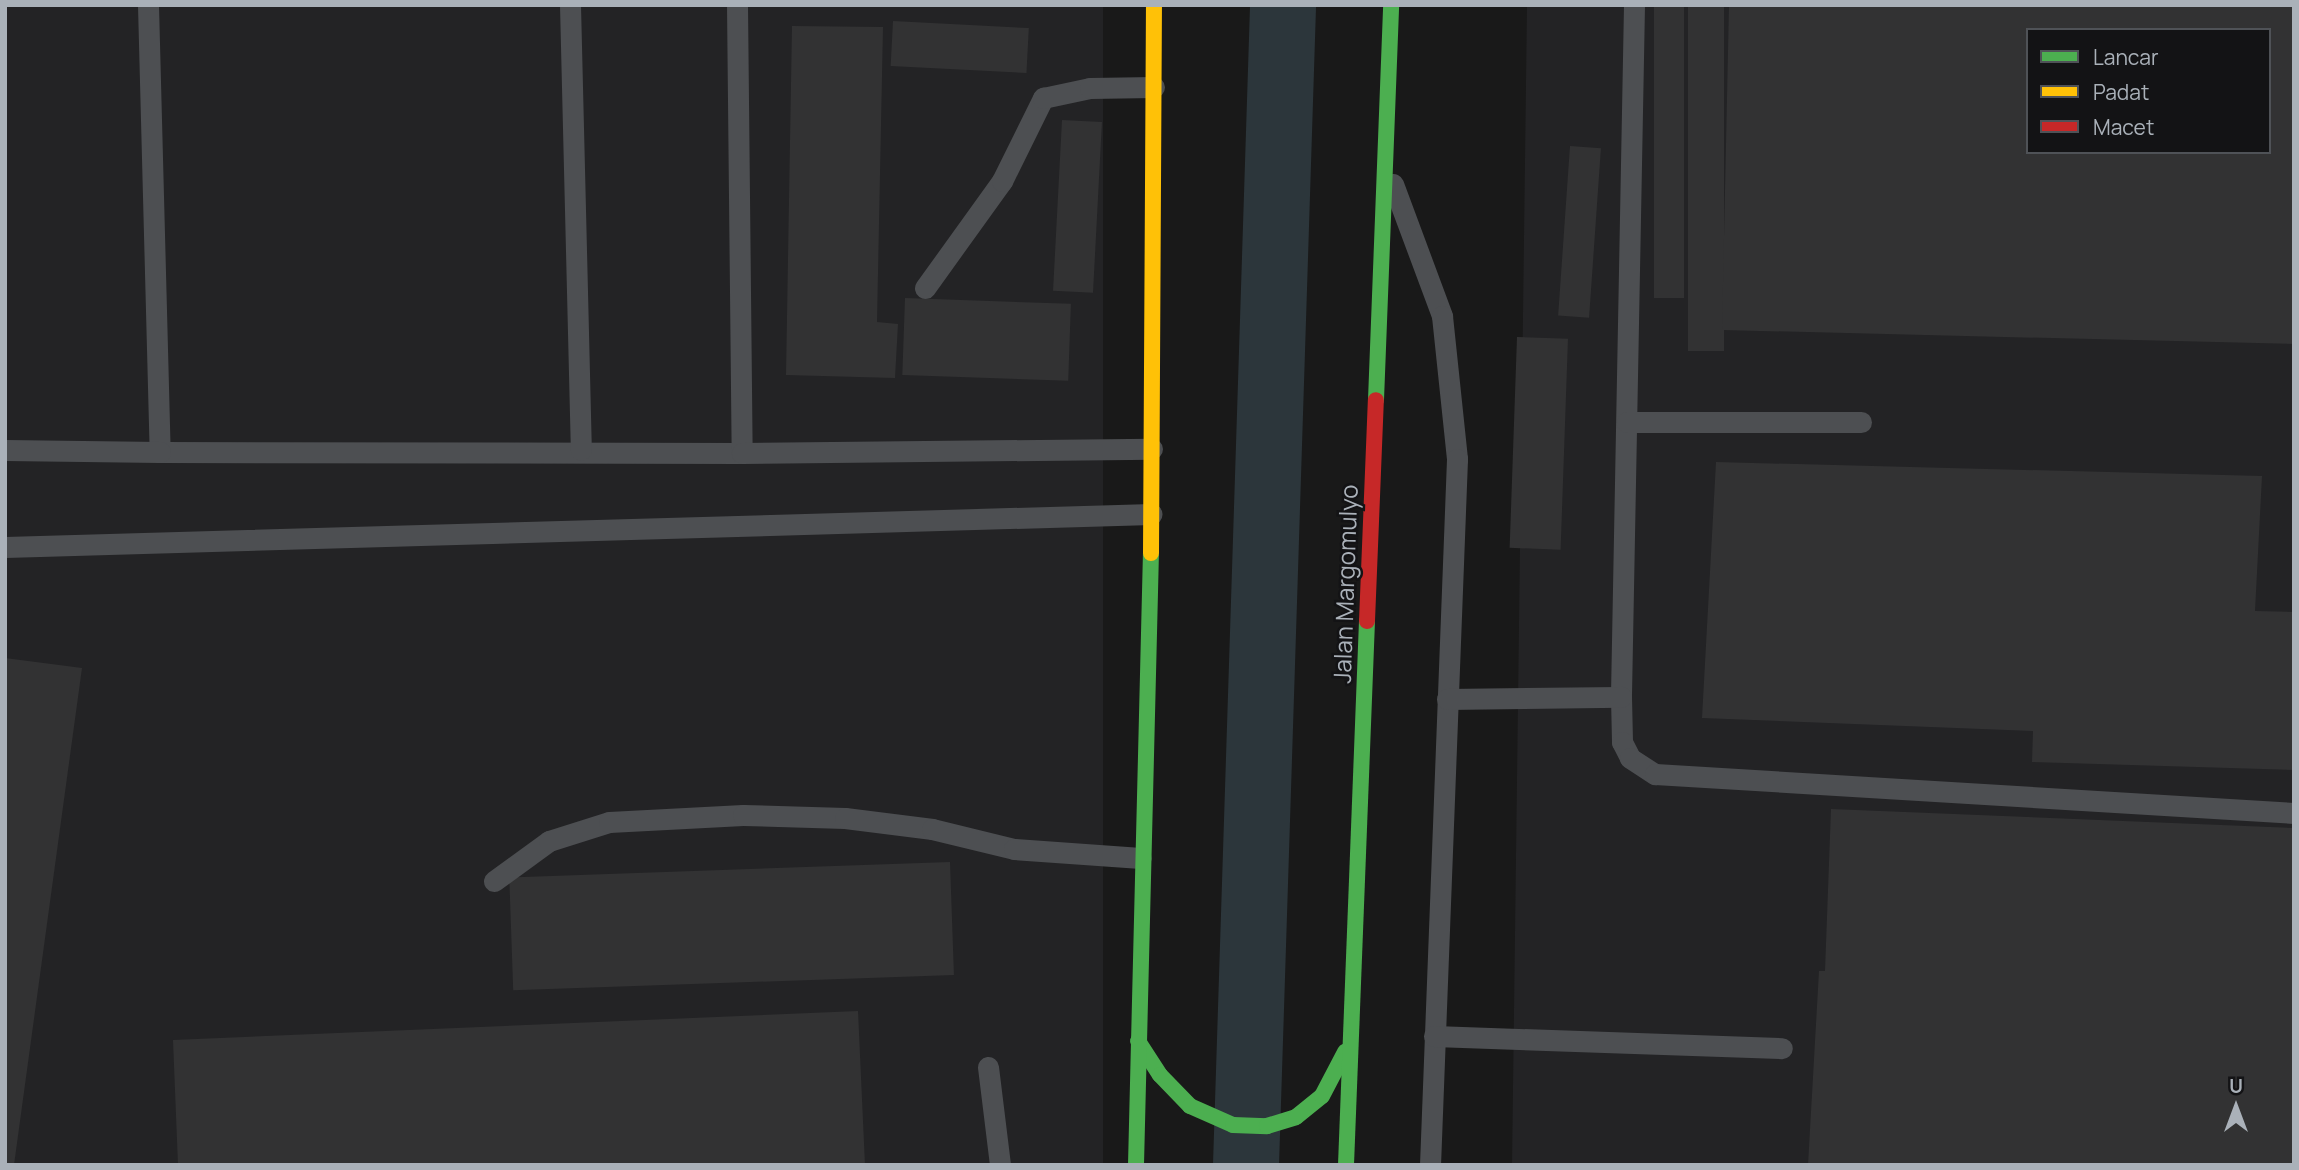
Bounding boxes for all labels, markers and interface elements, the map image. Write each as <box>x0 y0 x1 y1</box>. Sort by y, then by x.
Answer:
legend <box>2026 28 2271 154</box>
text: Lancar <box>2093 43 2159 71</box>
text: Padat <box>2093 78 2149 106</box>
text: Macet <box>2093 113 2154 141</box>
street label: Jalan Margomulyo <box>1327 484 1363 684</box>
north arrow <box>2201 1072 2271 1142</box>
text: U <box>2229 1073 2243 1099</box>

